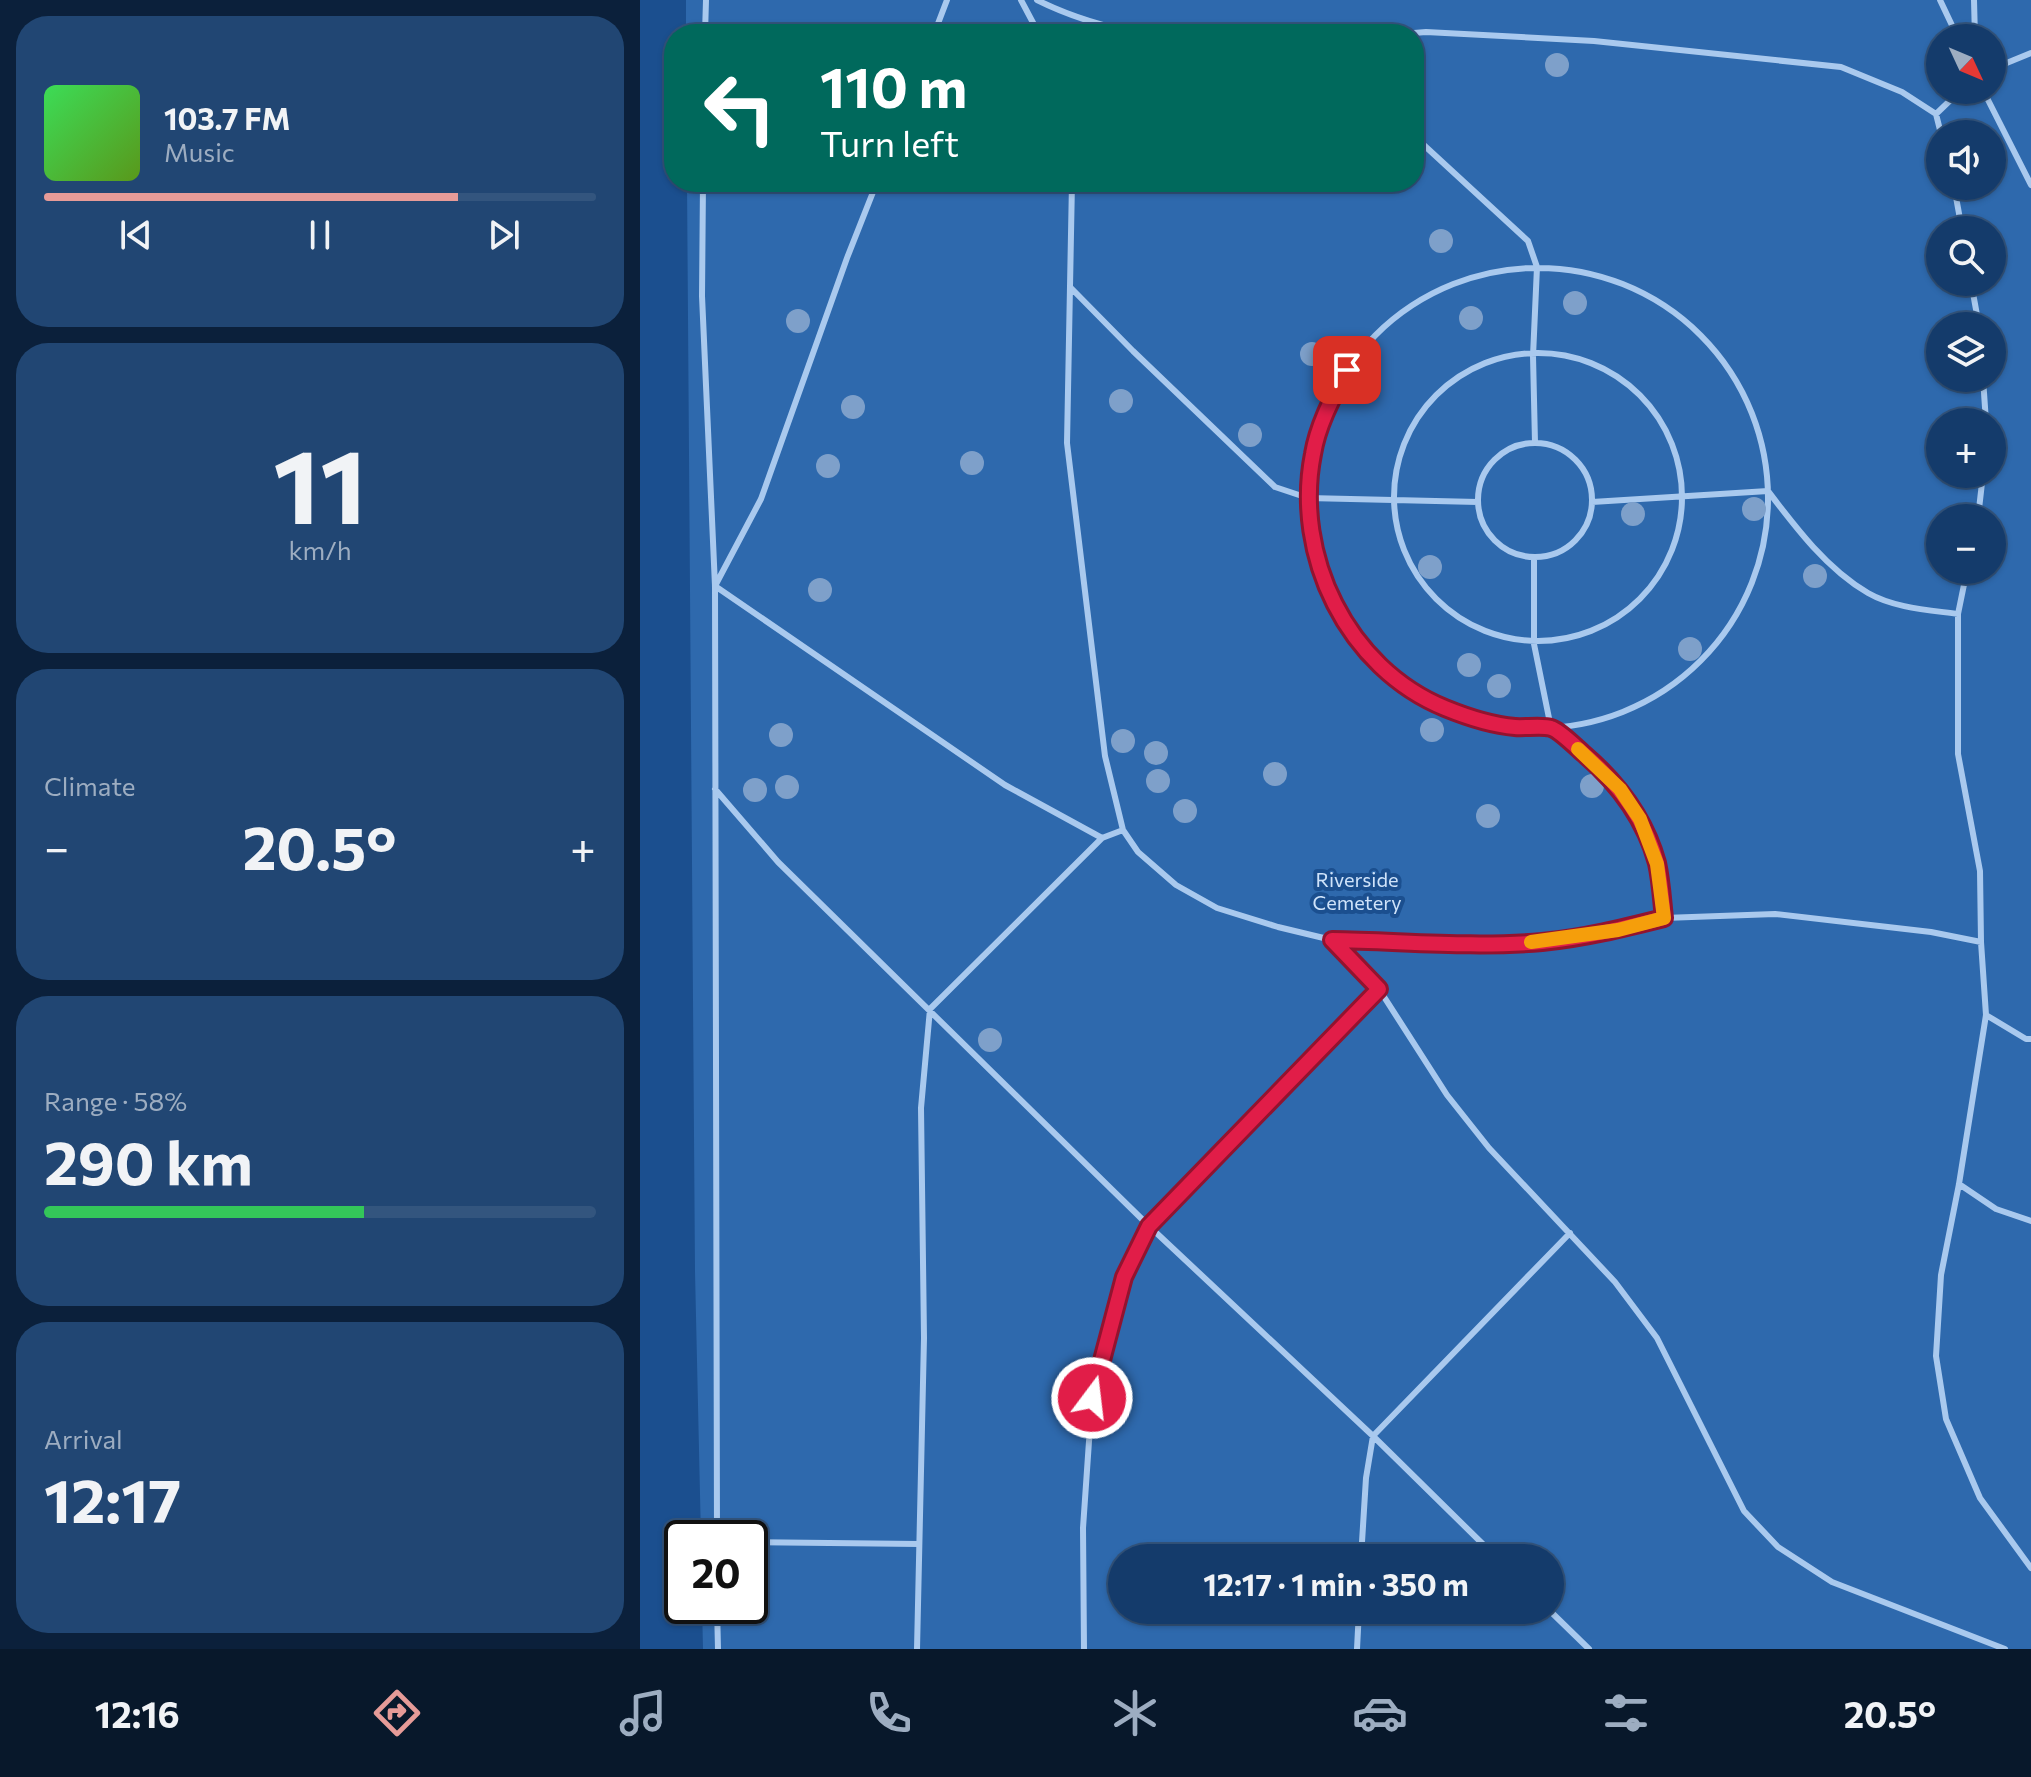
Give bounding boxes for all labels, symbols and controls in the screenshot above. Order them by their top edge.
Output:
north arrow [1926,24,2006,104]
map controls [1926,24,2006,584]
text: 110 m [820,51,967,120]
icon: left [688,56,792,160]
text: 103.7 FM [164,99,290,136]
text: Turn left [820,120,959,164]
button: sound [1926,120,2006,200]
text: Music [164,136,235,167]
icon: previous [114,213,158,257]
icon: pause [298,213,342,257]
icon: next [482,213,526,257]
button: search [1926,216,2006,296]
button: layers [1926,312,2006,392]
pin [1313,336,1381,404]
icon: arrive [1325,348,1369,392]
button: + [1926,408,2006,488]
text: 11 [273,418,367,545]
button: − [1926,504,2006,584]
text: km/h [288,534,352,565]
text: Climate [44,770,136,801]
text: 20.5° [243,809,397,882]
text: − [44,819,69,873]
text: + [570,819,596,873]
park label: Riverside Cemetery [1312,867,1402,914]
text: Range · 58% [44,1085,187,1116]
text: 290 km [44,1124,253,1197]
position arrow [1050,1356,1134,1440]
text: Arrival [44,1423,123,1454]
text: 12:17 [44,1462,181,1535]
speed limit sign: 20 [664,1520,768,1624]
text: 12:17 · 1 min · 350 m [1203,1565,1469,1602]
icon: directions [369,1685,425,1741]
icon: music [615,1685,671,1741]
icon: phone [861,1685,917,1741]
icon: climate [1107,1685,1163,1741]
icon: car [1352,1685,1408,1741]
icon: filters [1598,1685,1654,1741]
text: 12:16 [95,1691,180,1735]
text: 20.5° [1844,1691,1936,1735]

